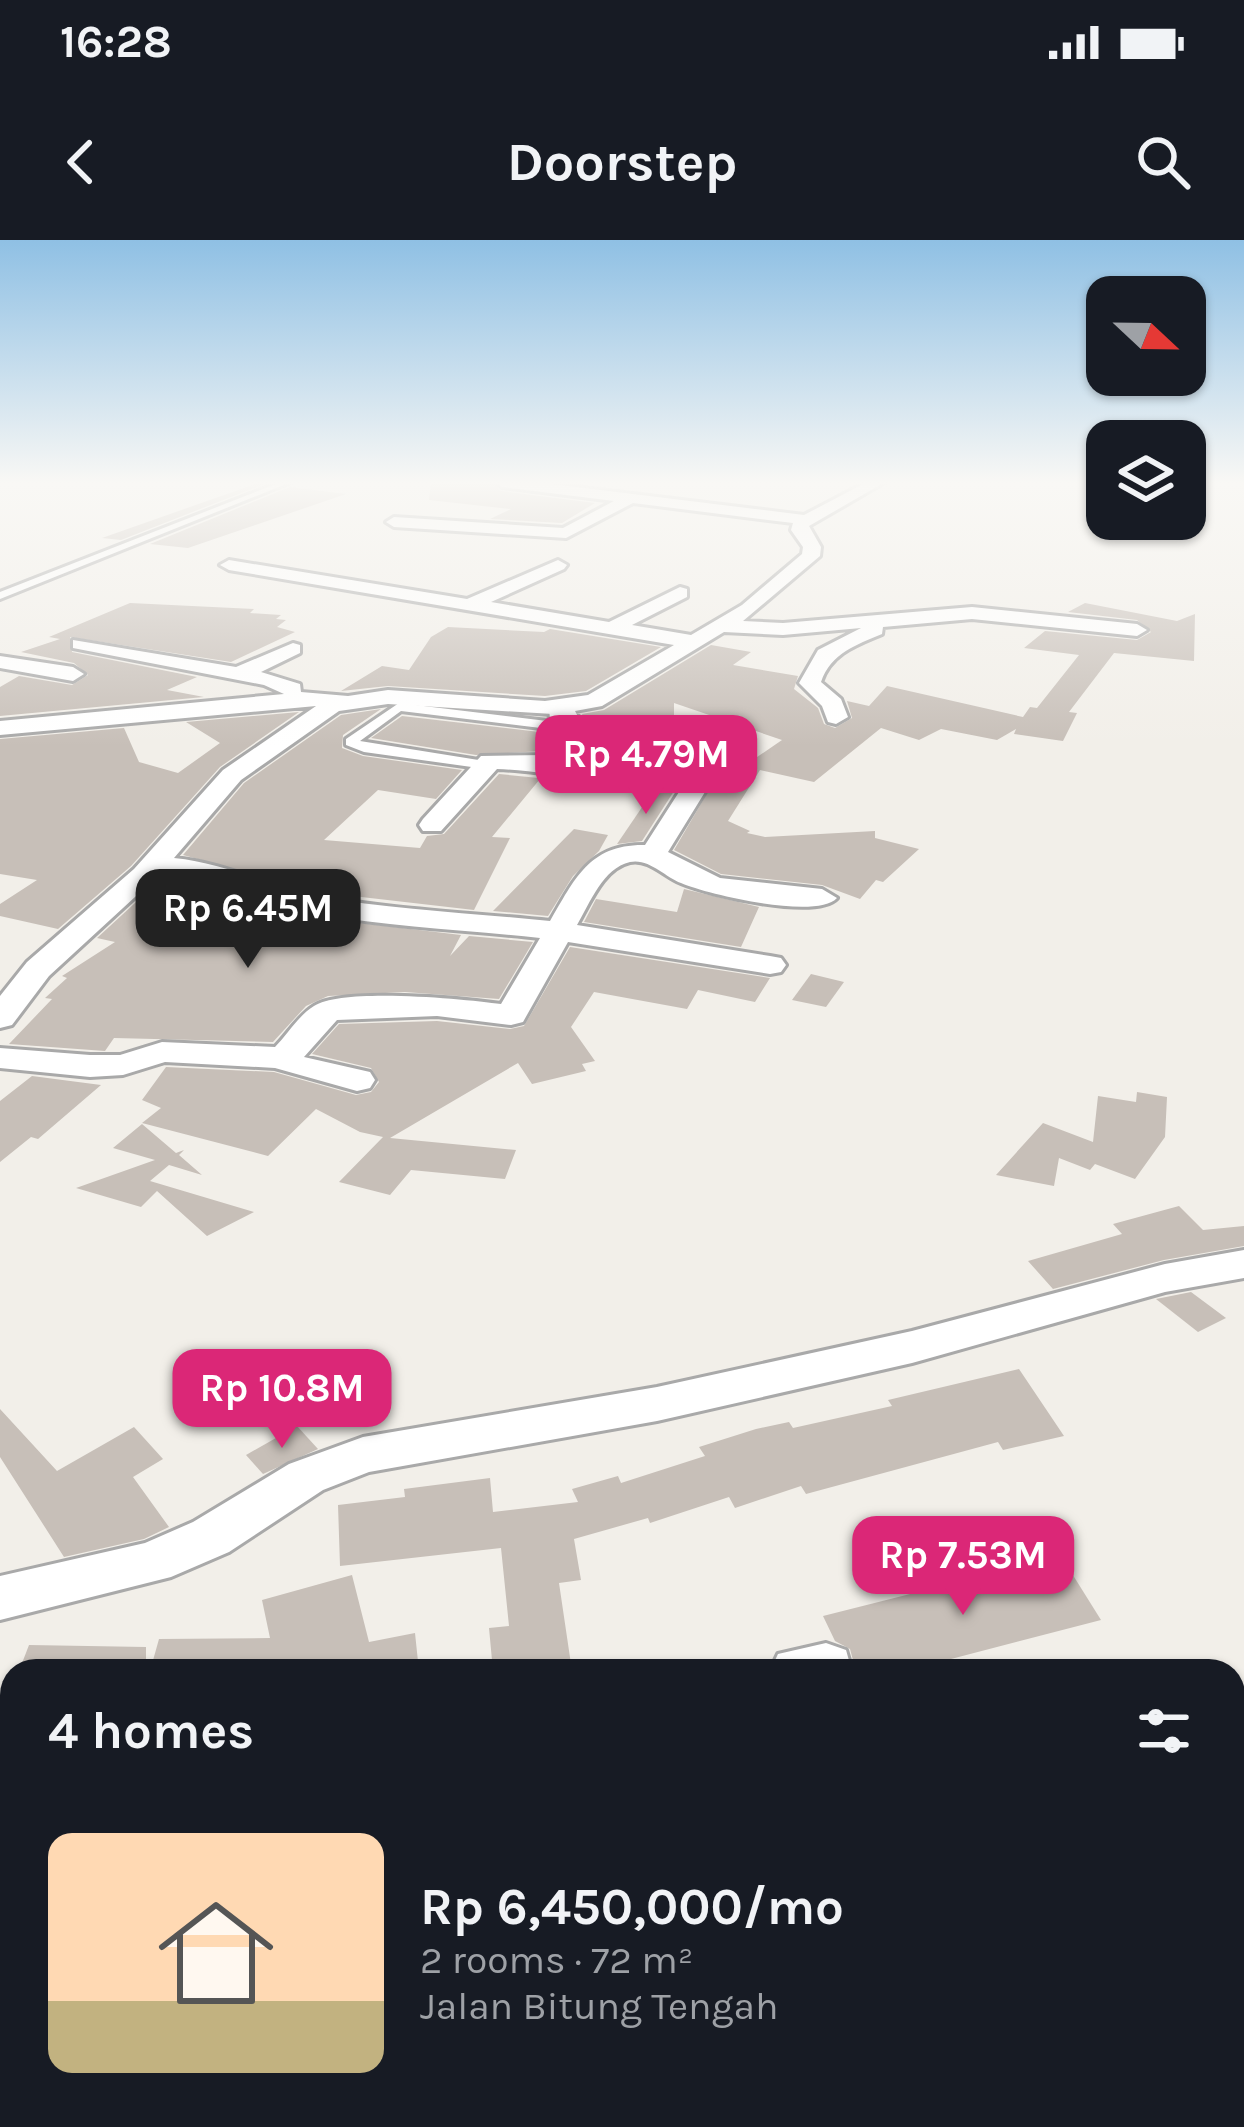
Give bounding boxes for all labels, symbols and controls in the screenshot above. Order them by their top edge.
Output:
text: 16:28 [60,16,172,68]
icon: back [48,129,114,195]
icon: search [1130,129,1196,195]
text: Doorstep [507,130,737,194]
north arrow [1086,276,1206,396]
map controls [1086,276,1206,540]
button: layers [1086,420,1206,540]
pin: Rp 4.79M [522,715,770,817]
text: Rp 4.79M [562,731,730,777]
pin: Rp 6.45M [124,869,372,971]
text: Rp 6.45M [163,885,333,931]
pin: Rp 10.8M [158,1349,406,1451]
text: Rp 10.8M [199,1365,365,1411]
pin: Rp 7.53M [839,1516,1087,1618]
text: Rp 7.53M [879,1532,1047,1578]
icon: filters [1131,1698,1197,1764]
text: 4 homes [48,1701,254,1761]
text: Rp 6,450,000/mo [420,1877,844,1937]
icon: home [144,1881,288,2025]
text: 2 rooms · 72 m² [420,1937,693,1983]
text: Jalan Bitung Tengah [420,1983,779,2029]

